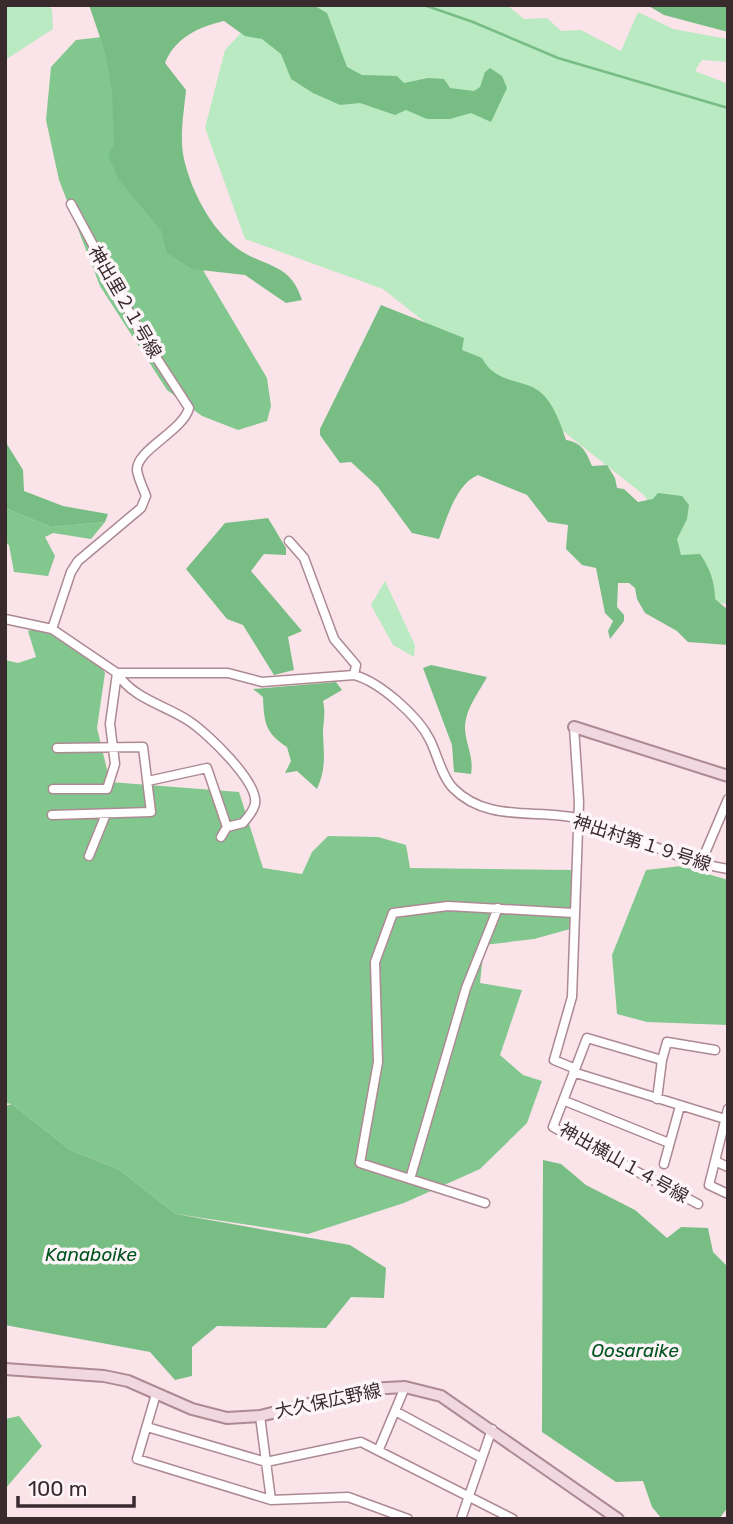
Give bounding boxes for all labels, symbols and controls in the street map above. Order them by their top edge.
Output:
street label: 神出里２１号線 [84,242,166,362]
street label: 神出村第１９号線 [570,810,714,876]
street label: 神出横山１４号線 [556,1118,692,1208]
water label: Kanaboike [45,1243,137,1266]
water label: Oosaraike [591,1339,679,1362]
street label: 大久保広野線 [273,1379,383,1423]
scale bar [18,1464,133,1508]
text: 100 m [28,1476,87,1501]

